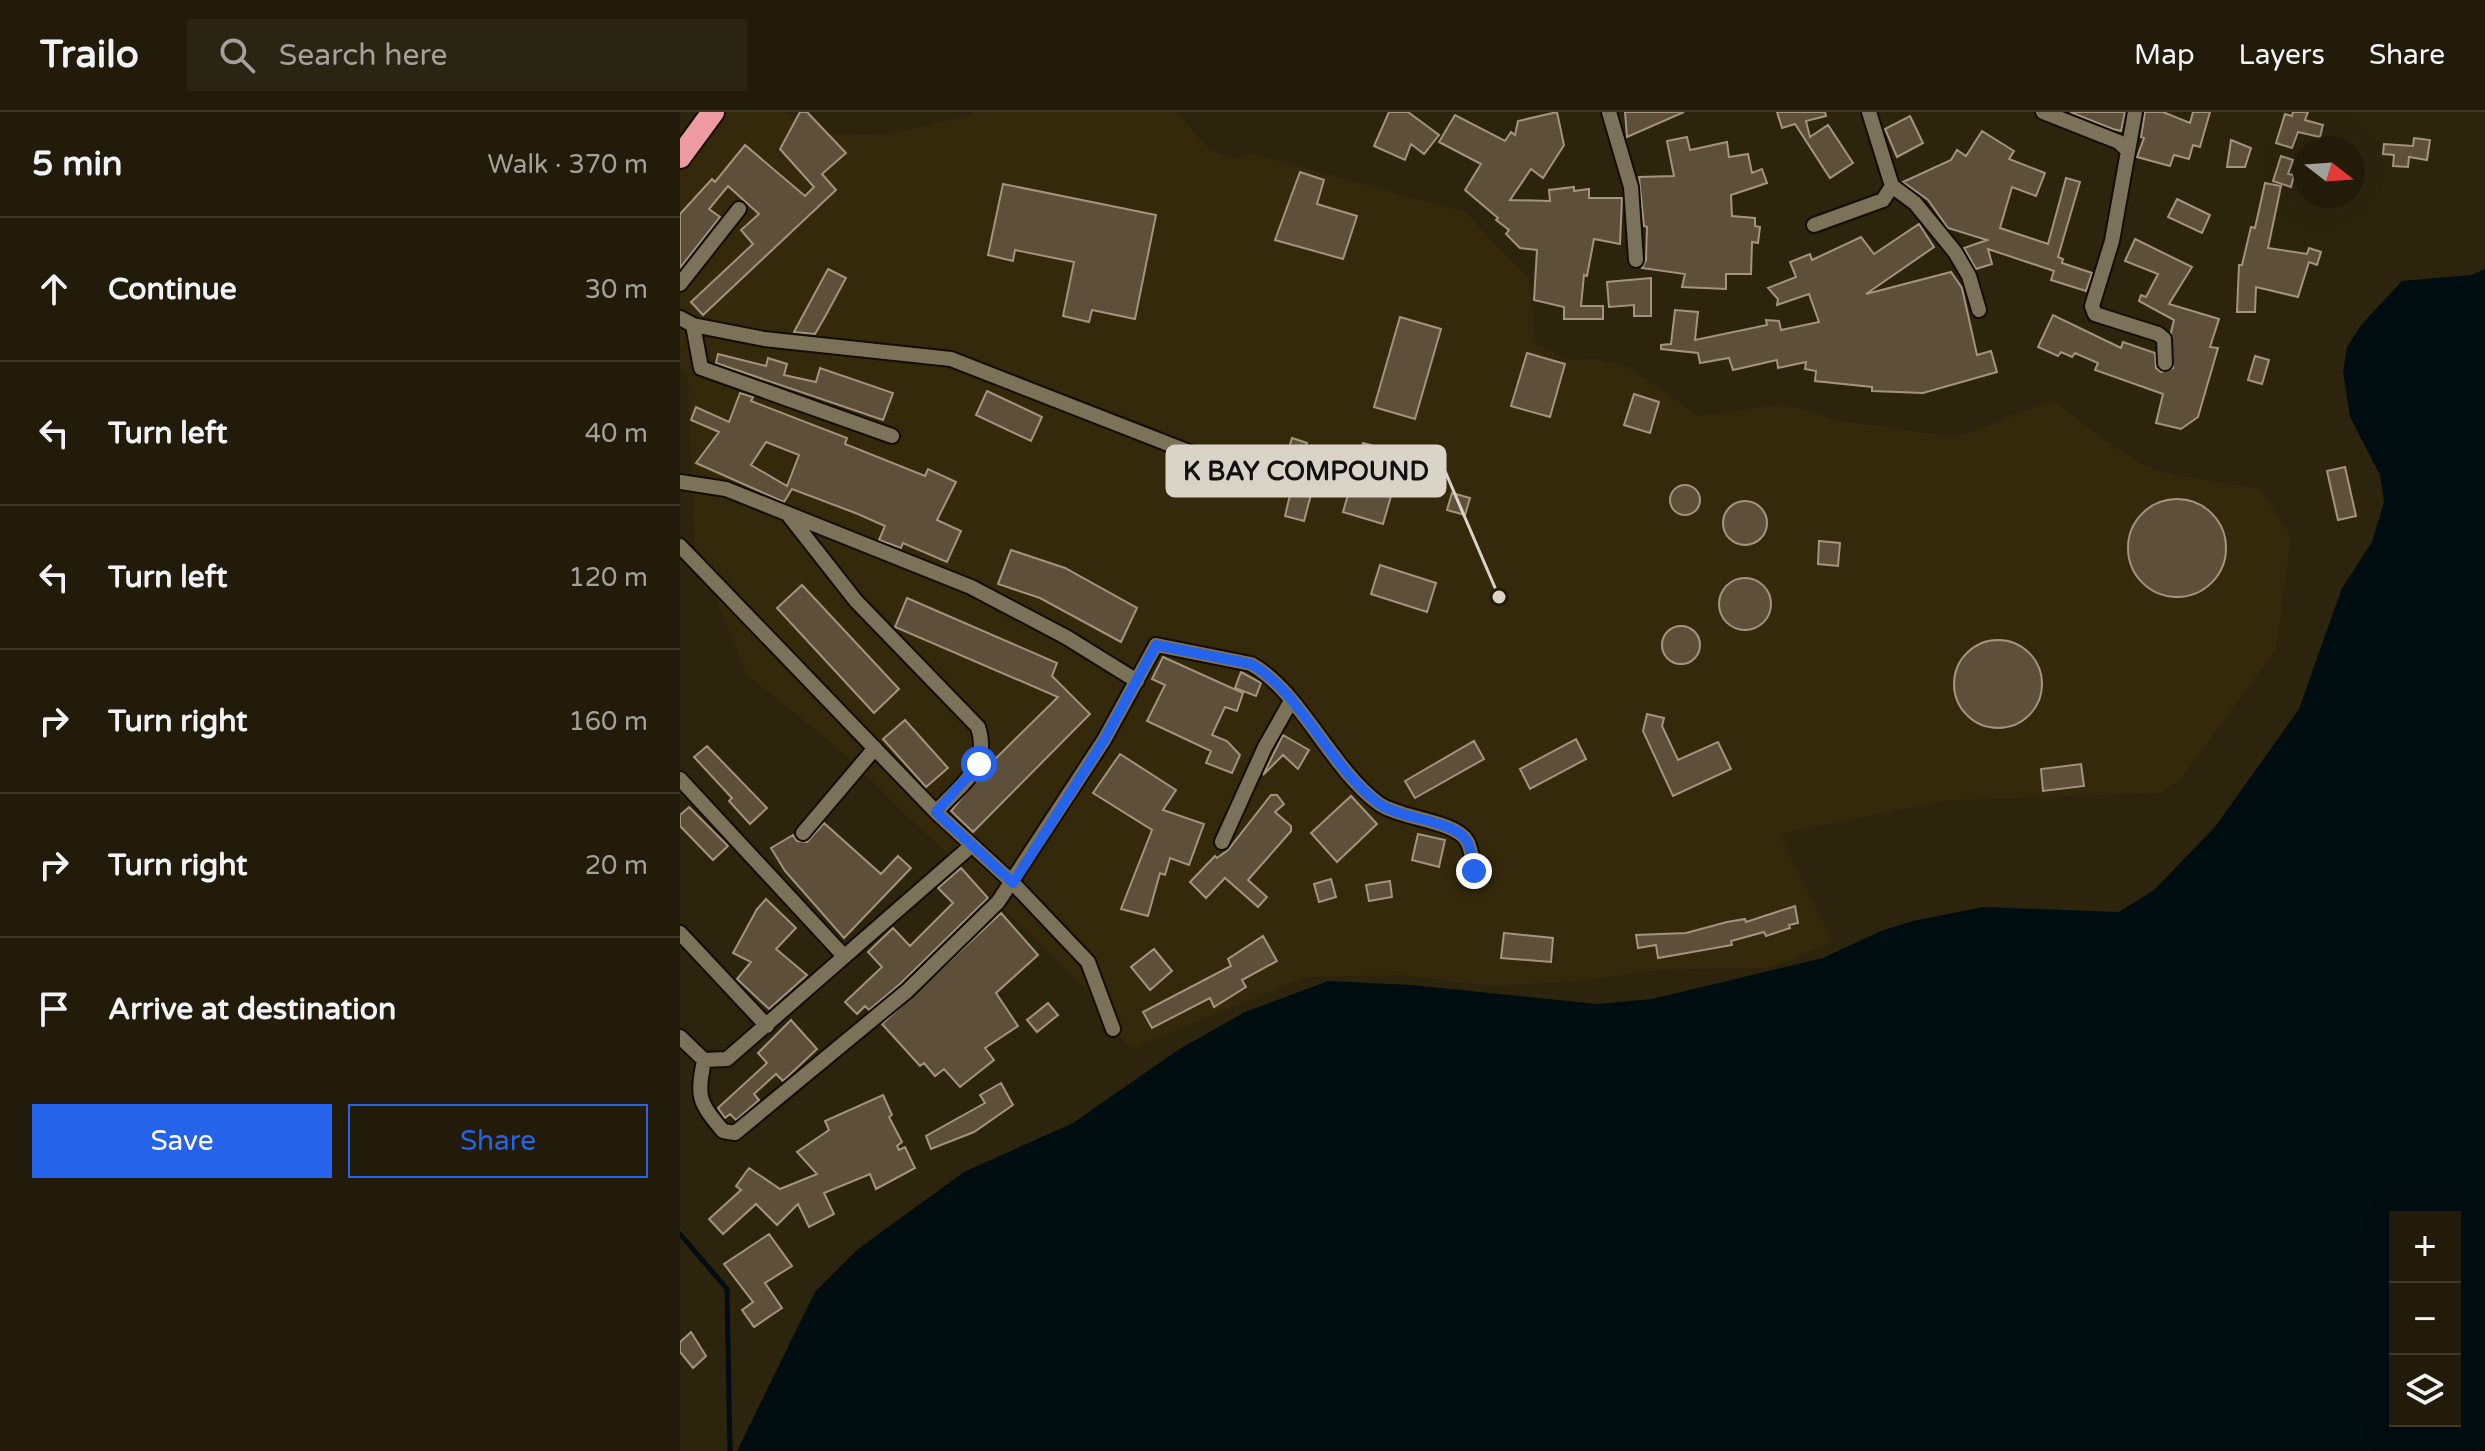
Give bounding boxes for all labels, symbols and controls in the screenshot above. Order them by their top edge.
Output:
search box [187,19,747,91]
text: Trailo [40,32,139,78]
icon: search [215,33,259,77]
text: Search here [279,37,448,74]
text: Map [2134,38,2195,72]
text: Layers [2239,38,2325,72]
text: Share [2369,38,2445,72]
north arrow [2293,136,2365,208]
text: 5 min [32,144,123,185]
text: Walk · 370 m [488,149,648,180]
icon: ahead [32,267,76,311]
text: Continue [108,271,237,308]
text: 30 m [585,274,648,305]
icon: left [32,411,76,455]
text: Turn left [108,415,227,452]
text: 40 m [585,418,648,449]
callout: K BAY COMPOUND [1167,446,1445,496]
text: K BAY COMPOUND [1183,456,1429,487]
icon: left [32,555,76,599]
text: Turn left [108,559,227,596]
text: 120 m [568,562,648,593]
icon: right [32,699,76,743]
text: Turn right [108,703,248,740]
text: 160 m [568,706,648,737]
route start [961,746,997,782]
icon: right [32,843,76,887]
text: Turn right [108,847,248,884]
text: 20 m [585,850,648,881]
route end [1456,853,1492,889]
icon: arrive [32,987,76,1031]
text: Arrive at destination [108,991,396,1028]
button: Save [32,1104,332,1178]
button: Share [348,1104,648,1178]
map controls [2389,1211,2461,1427]
button: + [2389,1211,2461,1283]
button: − [2389,1283,2461,1355]
button: layers [2389,1355,2461,1427]

